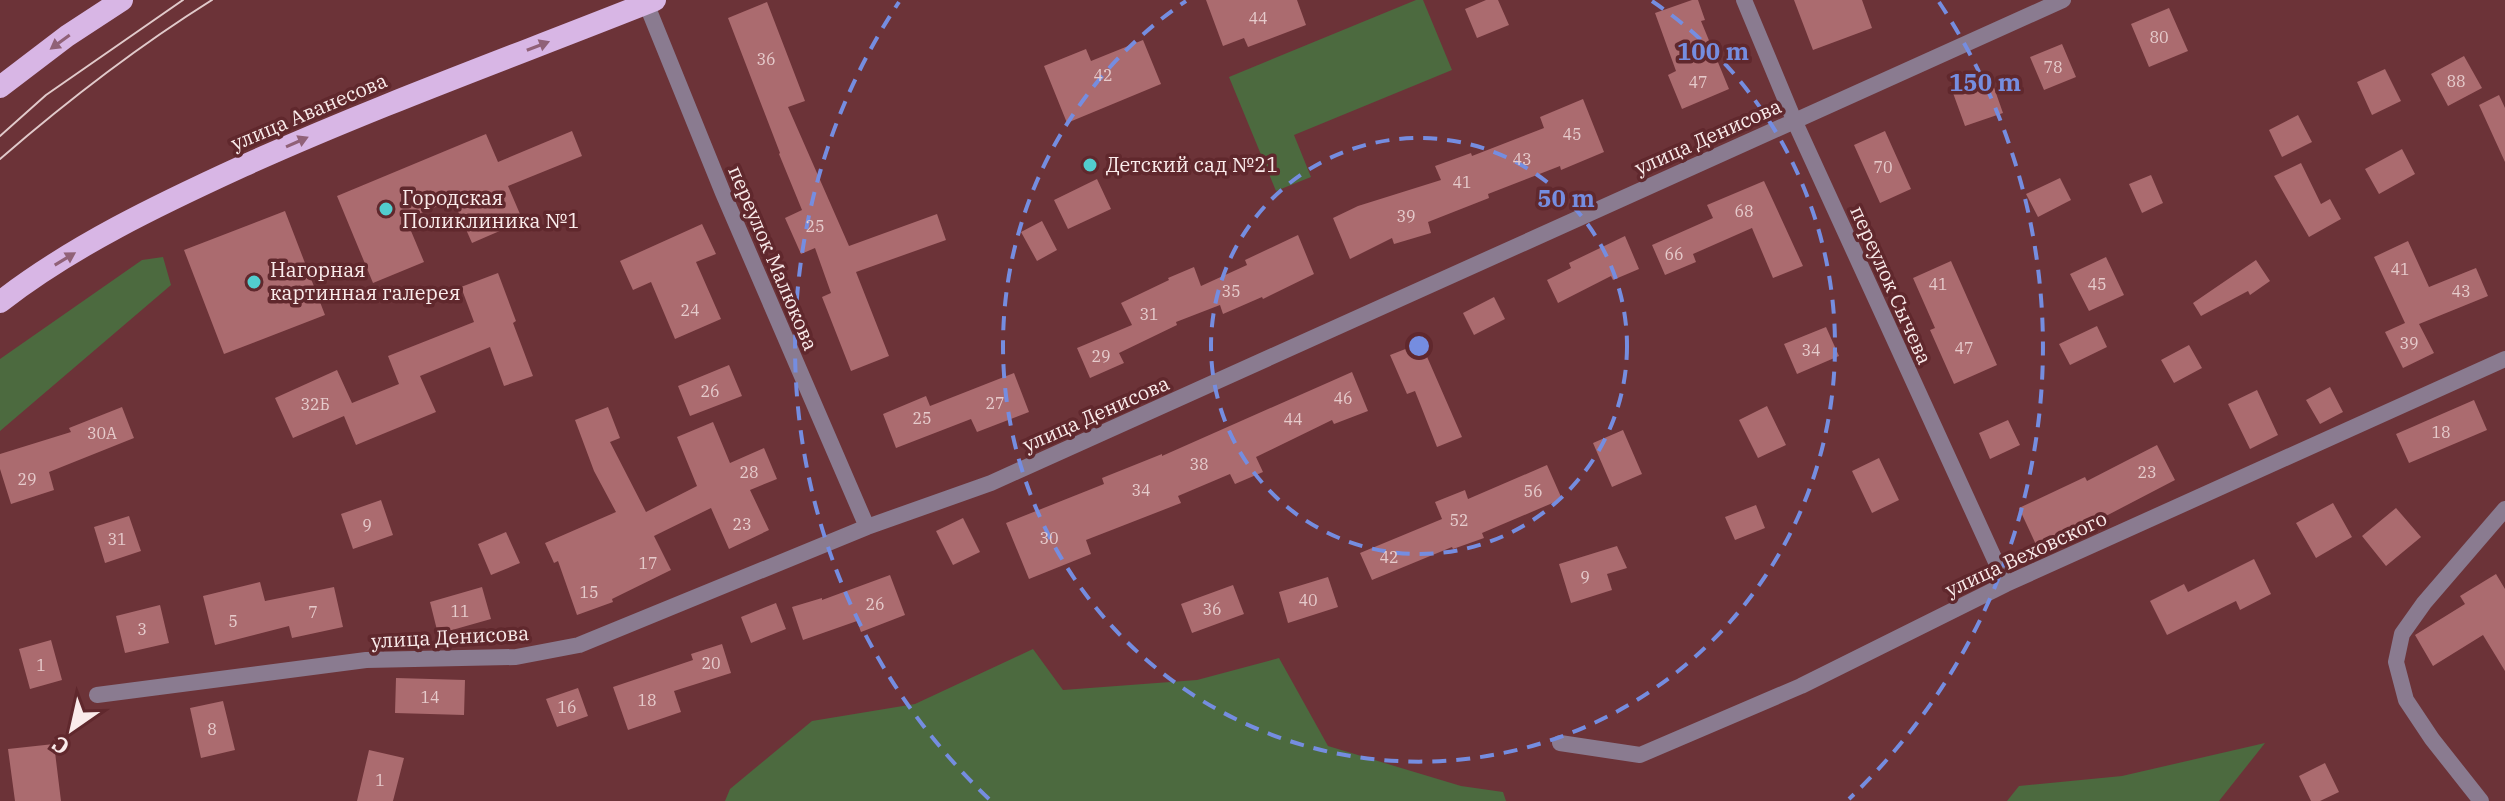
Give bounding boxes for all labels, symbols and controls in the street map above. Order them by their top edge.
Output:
house number: 44 [1248,8,1268,28]
house number: 80 [2149,27,2169,47]
one-way arrow [50,33,70,49]
text: 100 m [1677,35,1749,67]
one-way arrow [526,39,550,52]
house number: 36 [756,49,776,69]
house number: 78 [2043,57,2063,77]
house number: 42 [1093,65,1113,85]
street label: улица Аванесова [227,66,391,157]
text: 150 m [1949,66,2021,98]
house number: 88 [2446,71,2466,91]
house number: 47 [1688,72,1708,92]
street label: улица Денисова [1630,92,1786,181]
house number: 45 [1562,124,1582,144]
one-way arrow [285,135,308,149]
house number: 43 [1512,149,1532,169]
place label: Детский сад №21 [1106,151,1278,178]
marker: Детский сад №21 [1081,156,1099,174]
house number: 70 [1873,157,1893,177]
street label: переулок Малюкова [722,161,825,354]
house number: 41 [1452,172,1472,192]
text: 50 m [1537,182,1595,214]
place label: Городская Поликлиника №1 [402,184,579,234]
marker: Городская Поликлиника №1 [377,200,395,218]
house number: 68 [1734,201,1754,221]
street label: переулок Сычева [1844,201,1939,368]
house number: 39 [1396,206,1416,226]
house number: 25 [805,216,825,236]
house number: 66 [1664,244,1684,264]
one-way arrow [54,253,76,267]
place label: Нагорная картинная галерея [270,256,460,306]
house number: 41 [2390,259,2410,279]
marker: Нагорная картинная галерея [245,273,263,291]
house number: 41 [1928,274,1948,294]
house number: 45 [2087,274,2107,294]
house number: 35 [1221,281,1241,301]
house number: 43 [2451,281,2471,301]
house number: 24 [680,300,700,320]
house number: 31 [1139,304,1159,324]
centre of rings [1405,332,1433,360]
house number: 39 [2399,333,2419,353]
house number: 47 [1954,338,1974,358]
house number: 34 [1801,340,1821,360]
house number: 29 [1091,346,1111,366]
street label: улица Денисова [1018,369,1174,458]
house number: 26 [700,381,720,401]
house number: 46 [1333,388,1353,408]
house number: 27 [985,393,1005,413]
house number: 32Б [300,394,330,414]
house number: 25 [912,408,932,428]
house number: 44 [1283,409,1303,429]
house number: 18 [2431,422,2451,442]
house number: 30А [87,423,117,443]
house number: 38 [1189,454,1209,474]
house number: 28 [739,462,759,482]
house number: 23 [2137,462,2157,482]
house number: 29 [17,469,37,489]
house number: 34 [1131,480,1151,500]
house number: 56 [1523,481,1543,501]
street label: улица Веховского [1941,504,2111,603]
house number: 52 [1449,510,1469,530]
house number: 23 [732,514,752,534]
house number: 9 [362,515,372,535]
house number: 30 [1039,528,1059,548]
house number: 31 [107,529,127,549]
house number: 42 [1379,547,1399,567]
house number: 17 [638,553,658,573]
house number: 9 [1580,567,1590,587]
house number: 15 [579,582,599,602]
house number: 40 [1298,590,1318,610]
house number: 26 [865,594,885,614]
house number: 36 [1202,599,1222,619]
house number: 11 [450,601,470,621]
house number: 7 [308,602,318,622]
house number: 5 [228,611,238,631]
house number: 3 [137,619,147,639]
street label: улица Денисова [370,619,530,654]
house number: 20 [701,653,721,673]
house number: 1 [36,655,46,675]
house number: 14 [420,687,440,707]
north arrow [32,689,112,769]
house number: 18 [637,690,657,710]
house number: 16 [557,697,577,717]
house number: 8 [207,719,217,739]
text: С [46,730,75,762]
house number: 1 [375,770,385,790]

